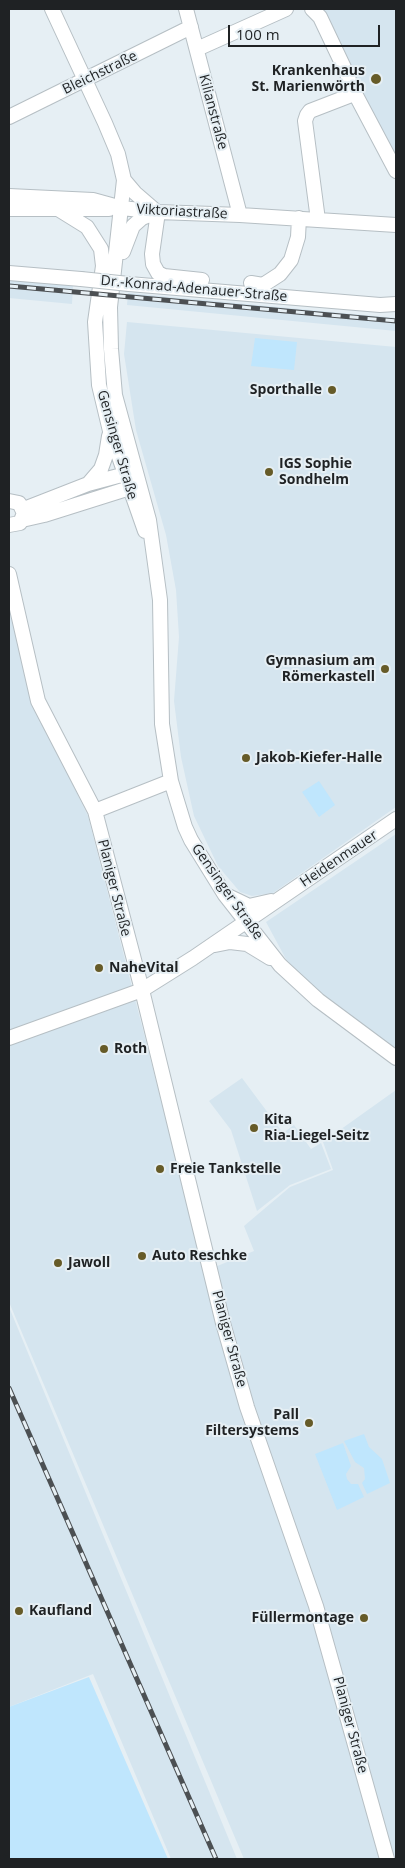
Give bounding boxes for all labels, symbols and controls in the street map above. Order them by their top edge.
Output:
scale bar [230,15,382,47]
text: 100 m [236,24,280,44]
street label: Bleichstraße [60,48,140,98]
place label: Krankenhaus St. Marienwörth [252,63,365,95]
marker: Krankenhaus St. Marienwörth [369,72,383,86]
street label: Kilianstraße [195,73,231,151]
street label: Viktoriastraße [136,201,228,223]
street label: Dr.-Konrad-Adenauer-Straße [100,272,288,306]
place label: Sporthalle [250,382,322,398]
marker: Sporthalle [326,384,338,396]
street label: Gensinger Straße [93,388,141,502]
place label: IGS Sophie Sondhelm [279,456,352,488]
marker: IGS Sophie Sondhelm [263,466,275,478]
place label: Gymnasium am Römerkastell [265,653,375,686]
marker: Gymnasium am Römerkastell [379,663,391,675]
place label: Jakob-Kiefer-Halle [256,750,382,766]
marker: Jakob-Kiefer-Halle [240,752,252,764]
street label: Heidenmauer [297,827,381,891]
street label: Planiger Straße [94,838,134,938]
street label: Gensinger Straße [188,841,266,943]
place label: NaheVital [109,960,178,976]
marker: NaheVital [93,962,105,974]
place label: Roth [114,1041,147,1057]
marker: Roth [98,1043,110,1055]
place label: Kita Ria-Liegel-Seitz [264,1112,369,1144]
marker: Kita Ria-Liegel-Seitz [248,1122,260,1134]
place label: Freie Tankstelle [170,1161,281,1177]
marker: Freie Tankstelle [154,1163,166,1175]
place label: Auto Reschke [152,1248,247,1264]
marker: Auto Reschke [136,1250,148,1262]
place label: Jawoll [68,1255,110,1271]
marker: Jawoll [52,1257,64,1269]
street label: Planiger Straße [208,1289,250,1389]
place label: Pall Filtersystems [205,1407,299,1440]
marker: Pall Filtersystems [303,1417,315,1429]
place label: Kaufland [29,1603,92,1619]
marker: Kaufland [13,1605,25,1617]
place label: Füllermontage [252,1610,354,1626]
marker: Füllermontage [358,1612,370,1624]
street label: Planiger Straße [329,1675,371,1775]

